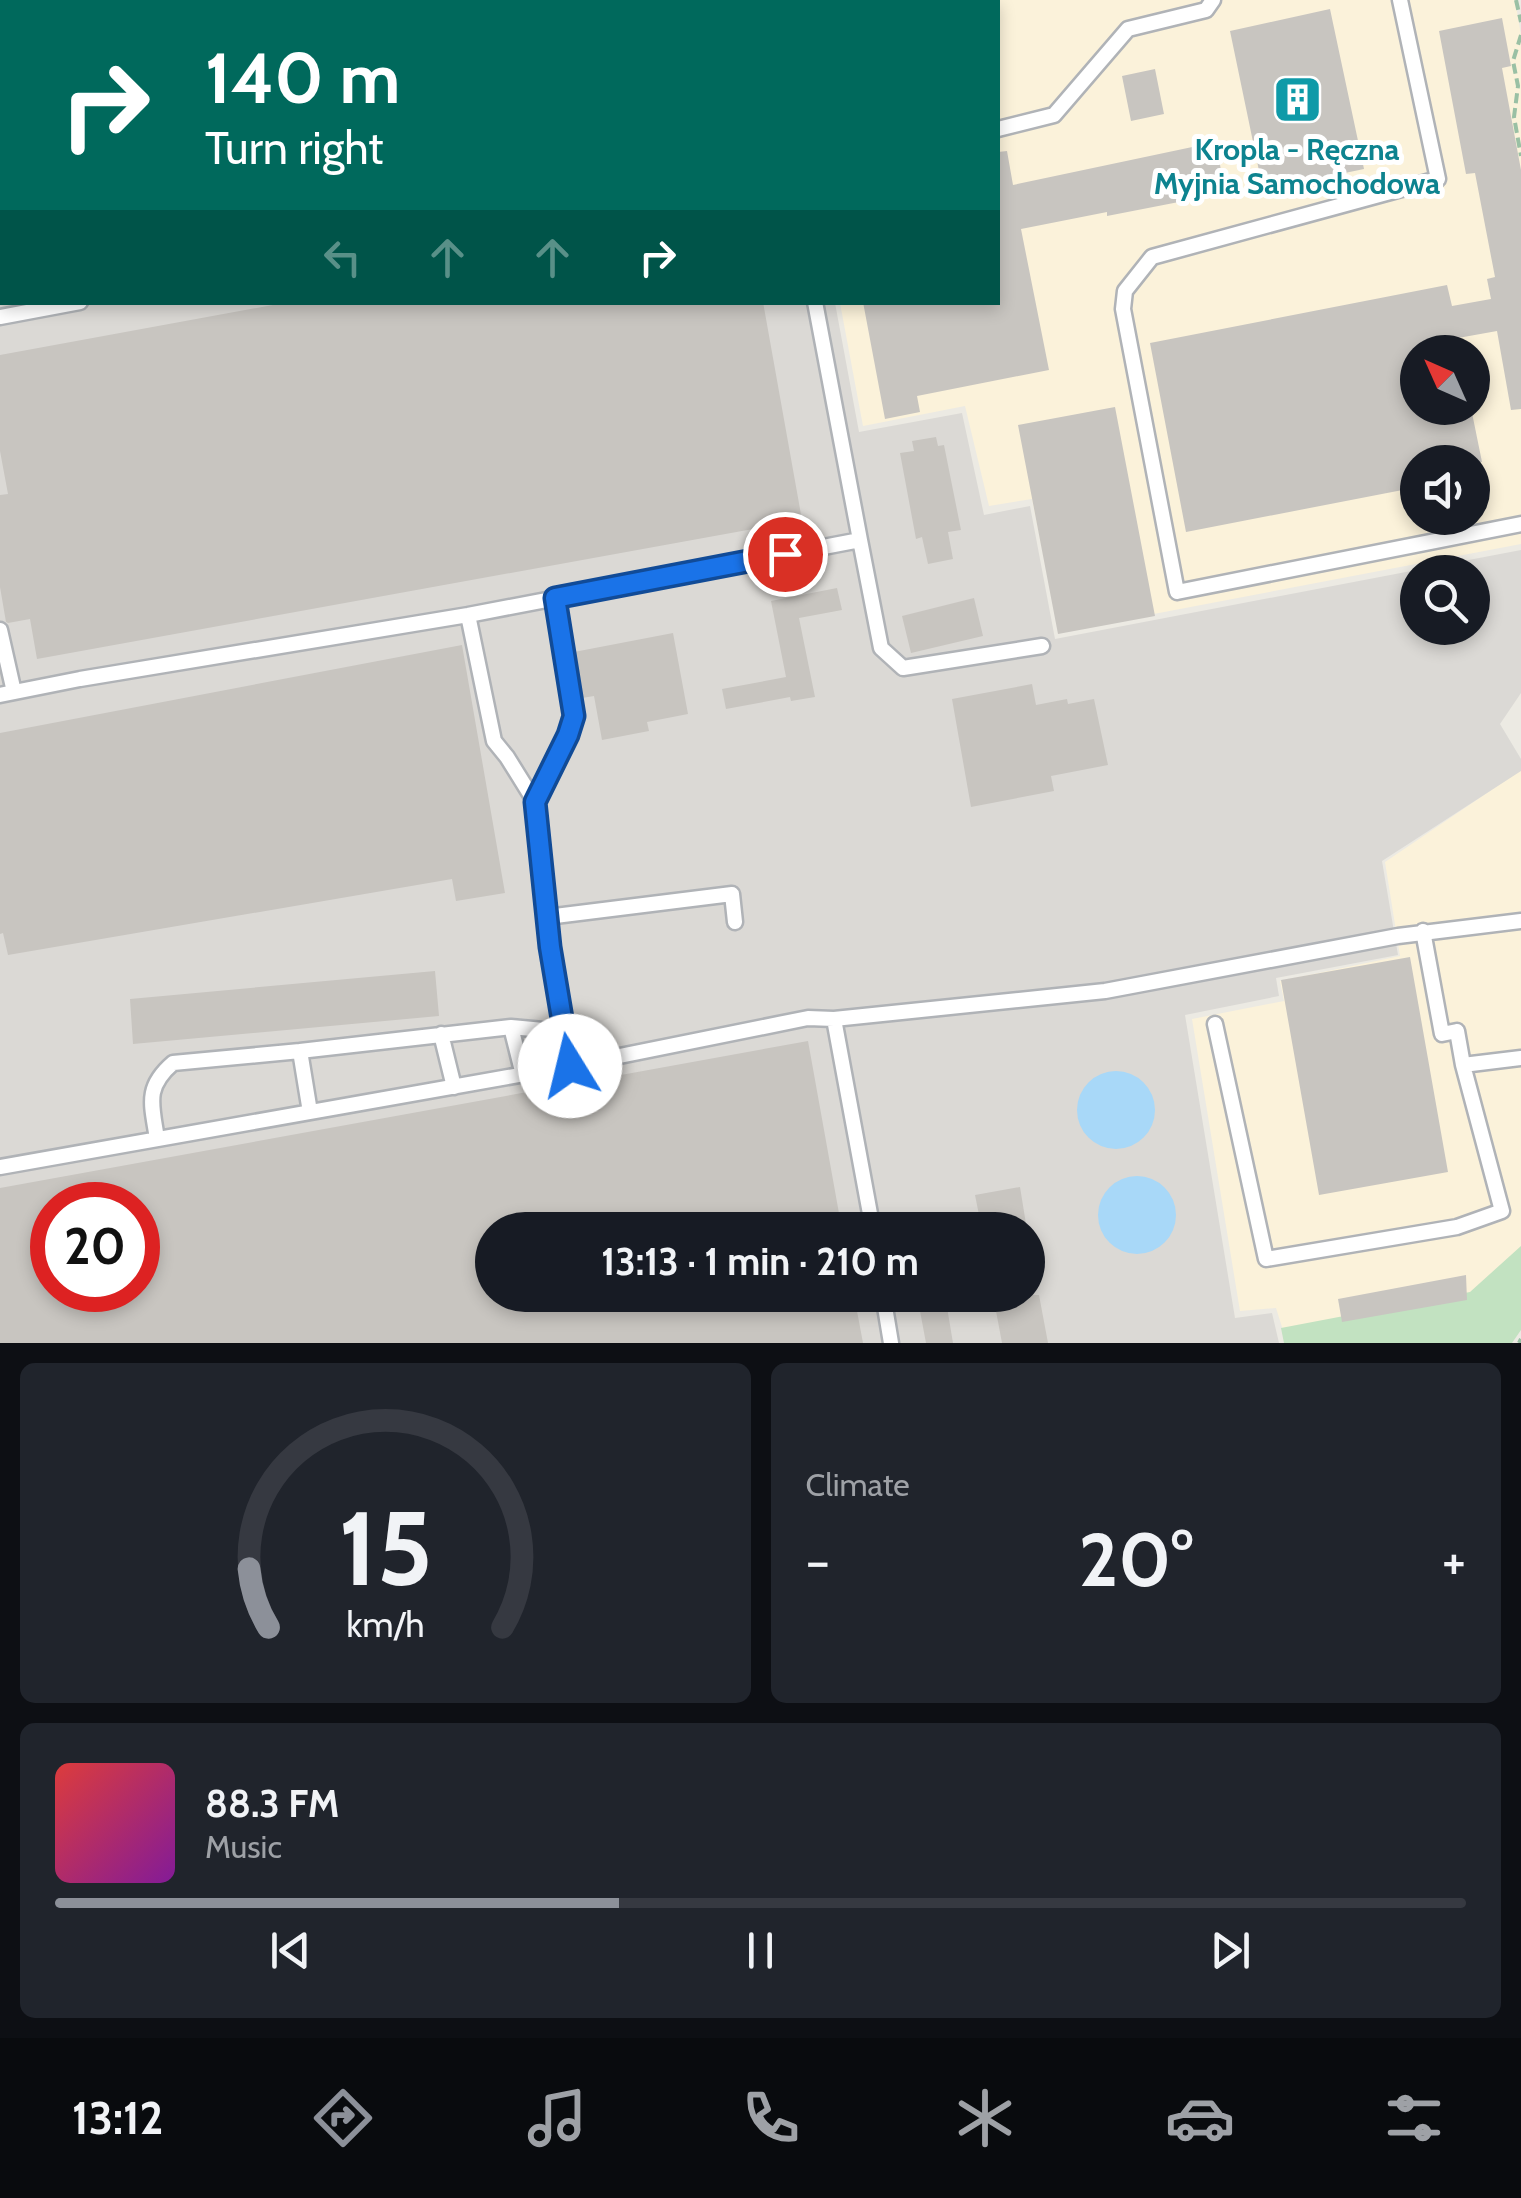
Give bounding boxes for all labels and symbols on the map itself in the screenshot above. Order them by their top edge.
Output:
building icon: Kropla - Ręczna Myjnia Samochodowa [1271,74,1323,126]
place label: Kropla - Ręczna Myjnia Samochodowa [1154,131,1440,202]
north arrow [1400,335,1490,425]
pin [743,512,828,597]
position arrow [518,1014,622,1118]
speed limit sign: 20 [30,1182,160,1312]

